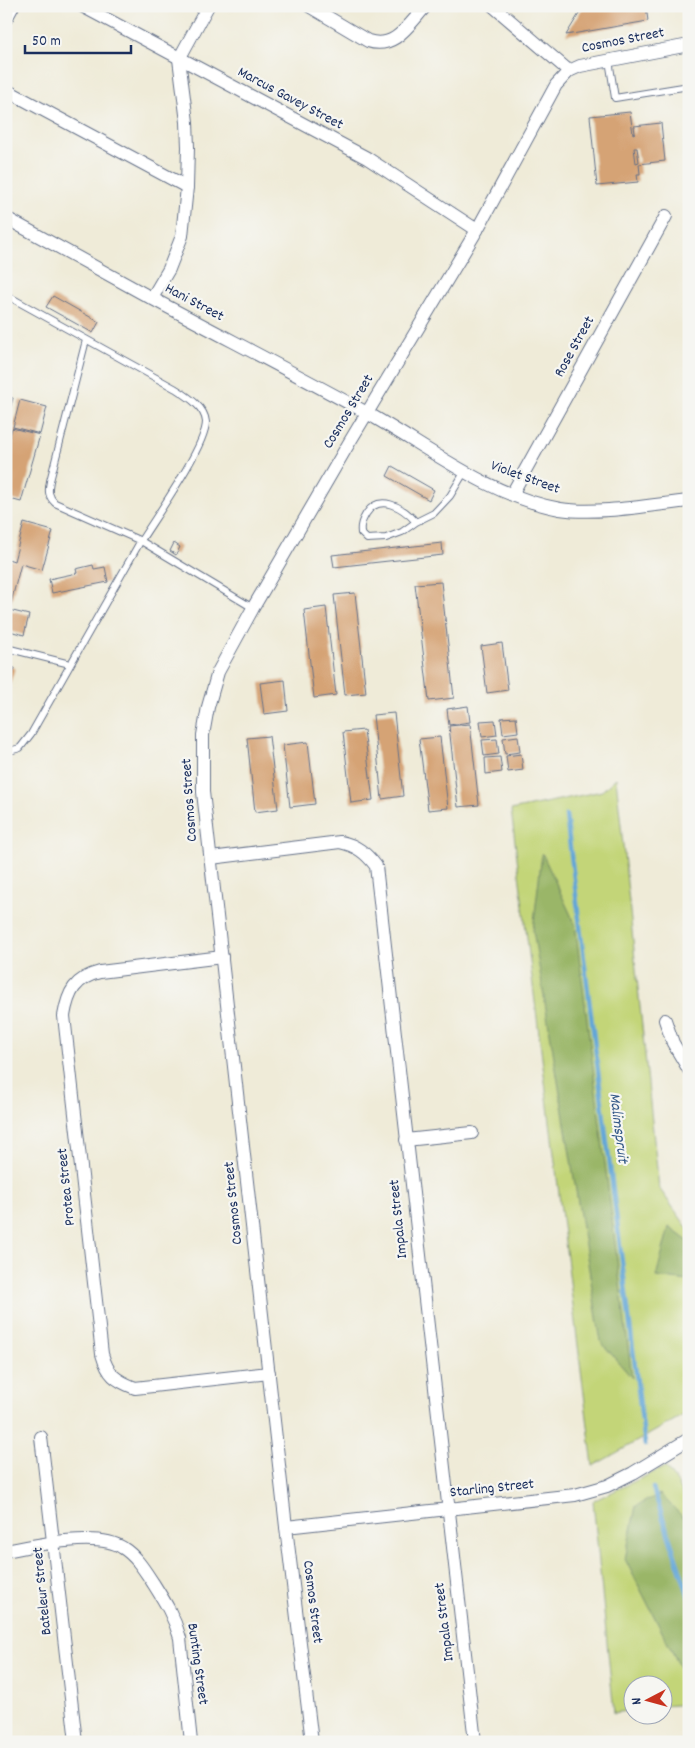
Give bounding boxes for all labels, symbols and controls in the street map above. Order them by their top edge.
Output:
scale bar [25,22,131,54]
street label: Cosmos Street [580,22,667,60]
text: 50 m [32,31,61,53]
street label: Marcus Gavey Street [233,62,347,136]
street label: Hani Street [160,278,228,328]
street label: Rose Street [549,312,601,382]
street label: Cosmos Street [318,370,380,453]
street label: Violet Street [487,455,563,501]
street label: Cosmos Street [176,757,204,842]
water label: Malimspruit [602,1092,634,1166]
street label: Protea Street [52,1147,82,1227]
street label: Cosmos Street [219,1160,249,1246]
street label: Impala Street [384,1178,414,1260]
street label: Starling Street [449,1474,536,1504]
street label: Bateleur Street [27,1545,59,1636]
street label: Cosmos Street [296,1559,328,1645]
street label: Impala Street [429,1581,461,1663]
street label: Bunting Street [180,1622,214,1707]
north arrow [622,1676,672,1726]
text: N [627,1697,647,1706]

